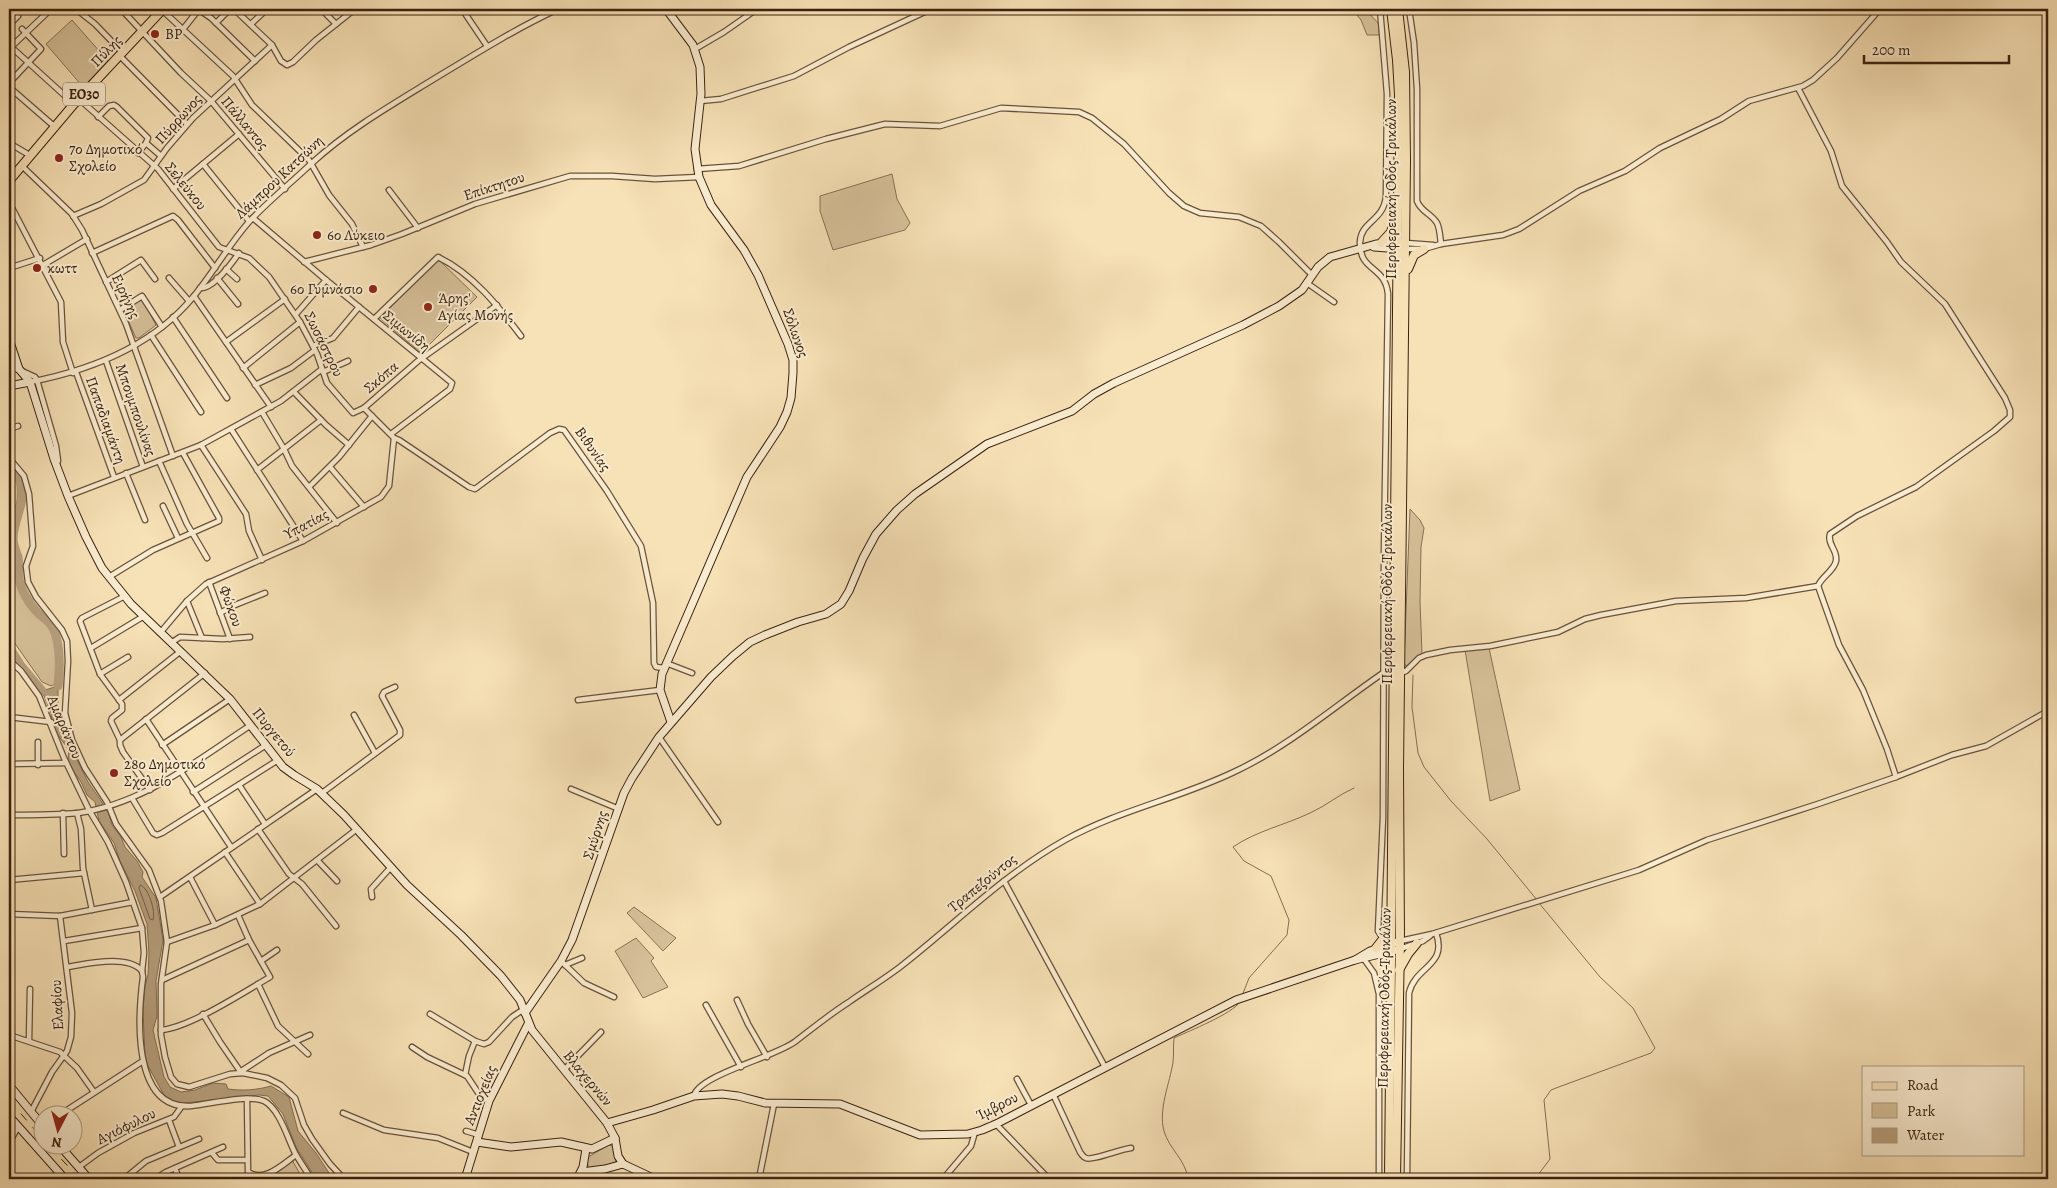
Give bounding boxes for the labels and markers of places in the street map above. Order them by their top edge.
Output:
place label: BP [165,24,182,44]
marker: BP [149,28,161,40]
place label: 7ο Δημοτικό Σχολείο [69,139,142,176]
marker: 7ο Δημοτικό Σχολείο [53,152,65,164]
place label: 6ο Λύκειο [327,225,385,245]
marker: 6ο Λύκειο [311,229,323,241]
place label: κωττ [47,258,78,278]
marker: κωττ [31,262,43,274]
place label: 6ο Γυμνάσιο [290,279,363,299]
marker: 6ο Γυμνάσιο [367,283,379,295]
place label: Άρης' Αγίας Μονής [437,288,513,325]
marker: Άρης' Αγίας Μονής [422,301,434,313]
place label: 28ο Δημοτικό Σχολείο [124,754,205,791]
marker: 28ο Δημοτικό Σχολείο [108,767,120,779]

